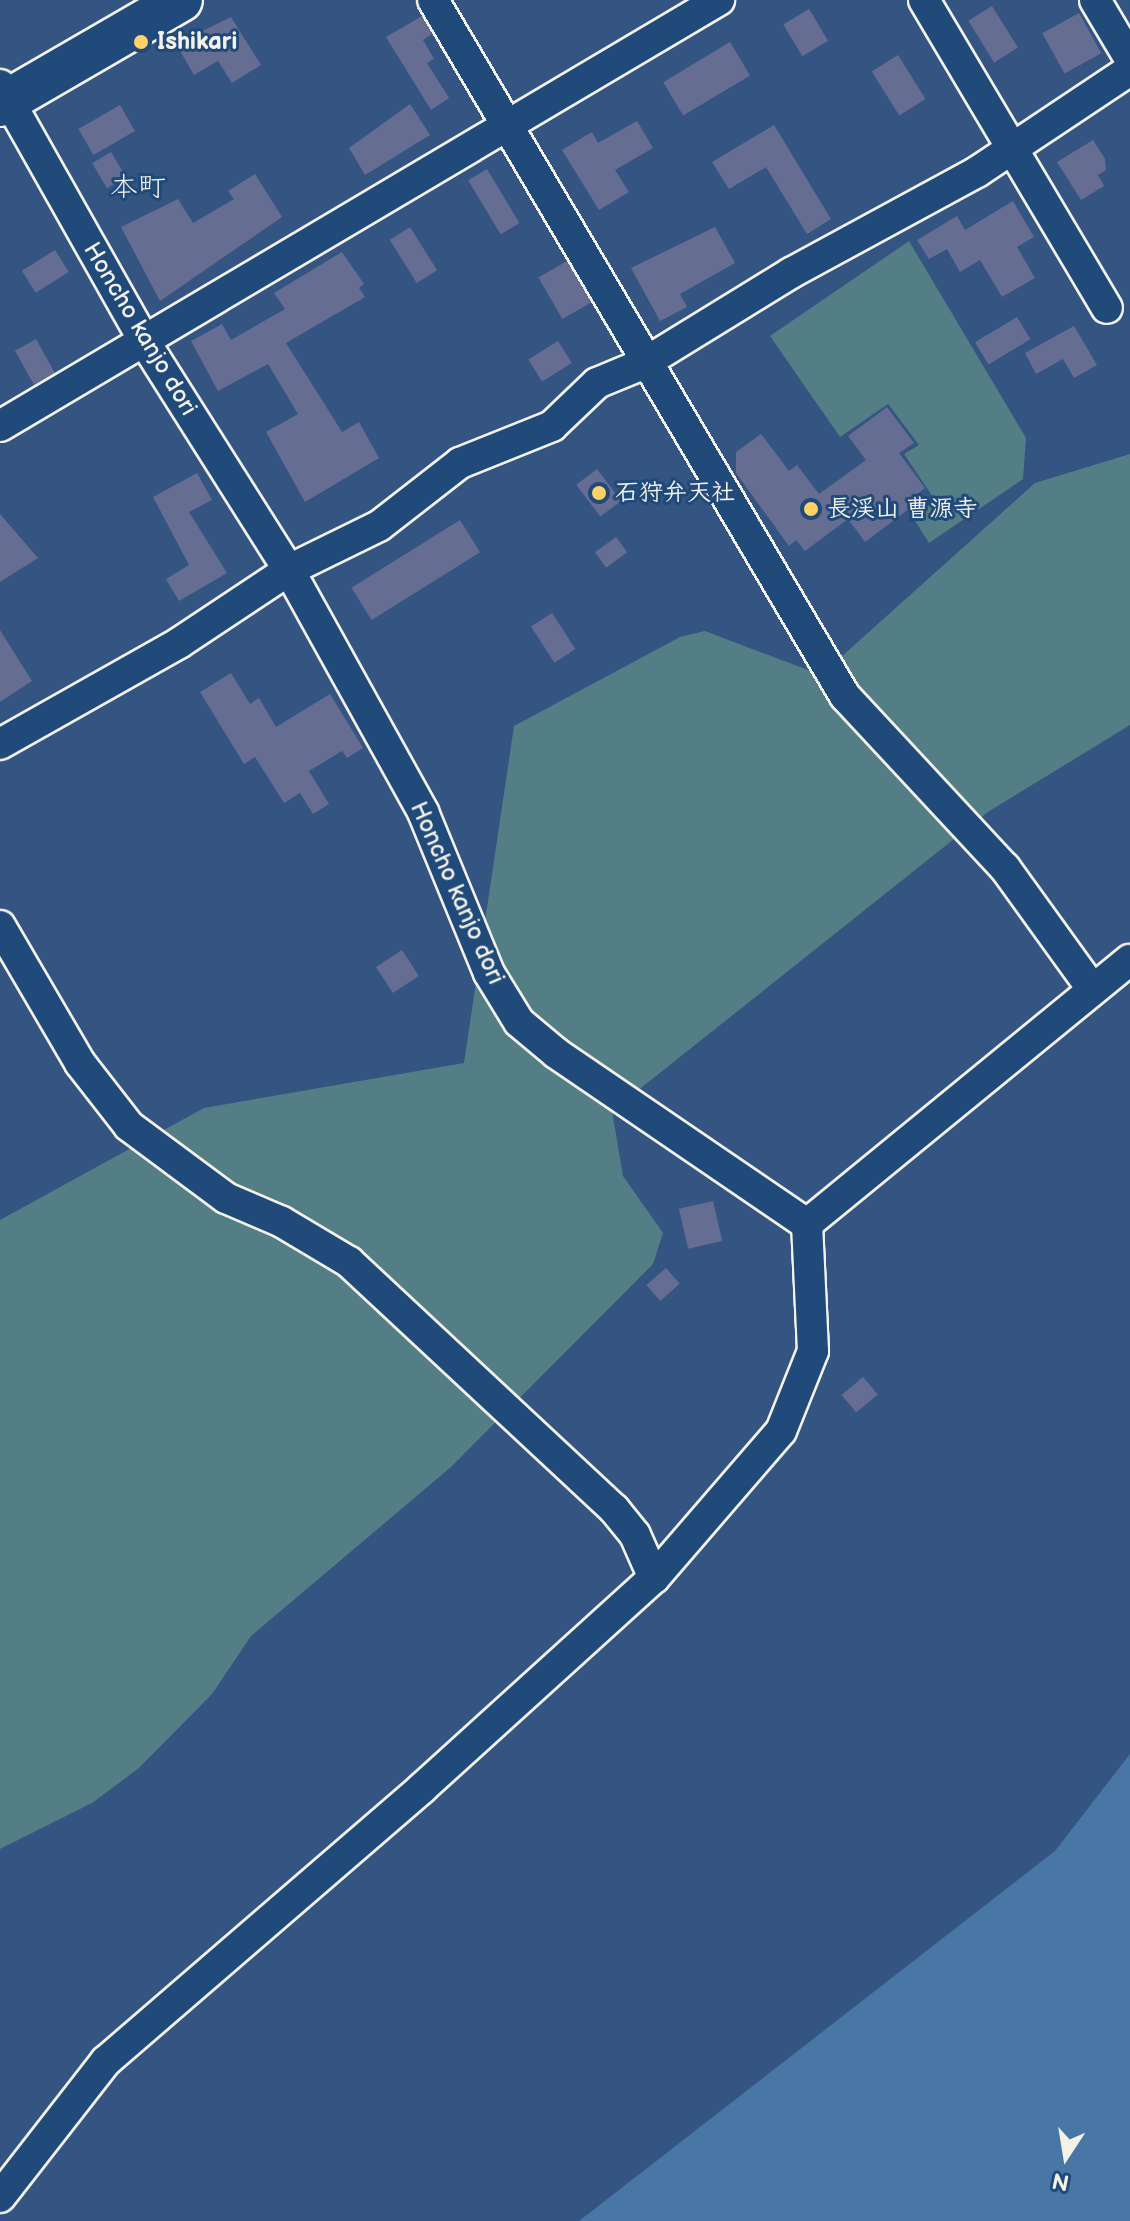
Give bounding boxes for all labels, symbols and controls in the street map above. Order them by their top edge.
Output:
place label: Ishikari [157,28,237,56]
marker: Ishikari [132,33,150,51]
district label: 本町 [110,171,166,205]
street label: Honcho kanjo dori [77,237,203,421]
place label: 石狩弁天社 [615,479,735,507]
marker: 石狩弁天社 [590,484,608,502]
place label: 長渓山 曹源寺 [827,495,977,523]
marker: 長渓山 曹源寺 [802,500,820,518]
street label: Honcho kanjo dori [404,797,510,989]
north arrow [1026,2117,1106,2197]
text: N [1050,2166,1072,2196]

